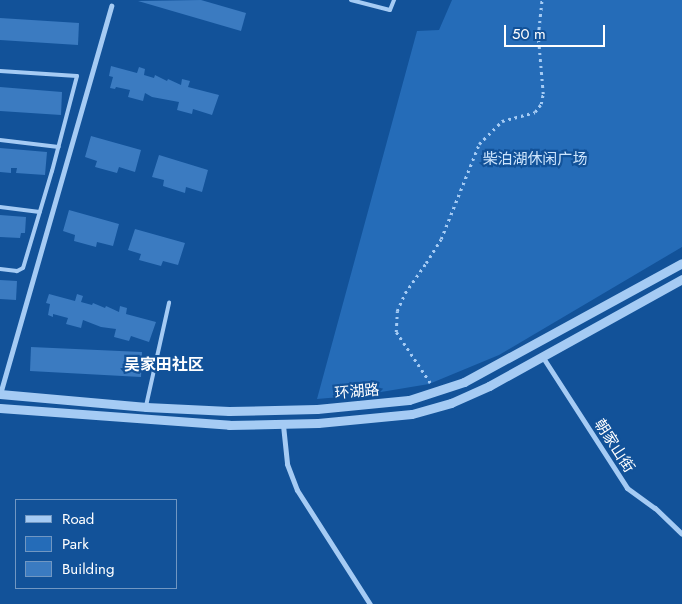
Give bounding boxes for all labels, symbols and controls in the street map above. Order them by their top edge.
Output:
scale bar [507,15,608,47]
text: 50 m [512,23,546,45]
park label: 柴泊湖休闲广场 [483,151,587,169]
district label: 吴家田社区 [124,355,204,375]
street label: 环湖路 [334,381,380,403]
street label: 朝家山街 [590,416,638,476]
legend [15,499,178,589]
text: Road [62,508,94,530]
text: Park [62,533,89,555]
text: Building [62,558,114,580]

